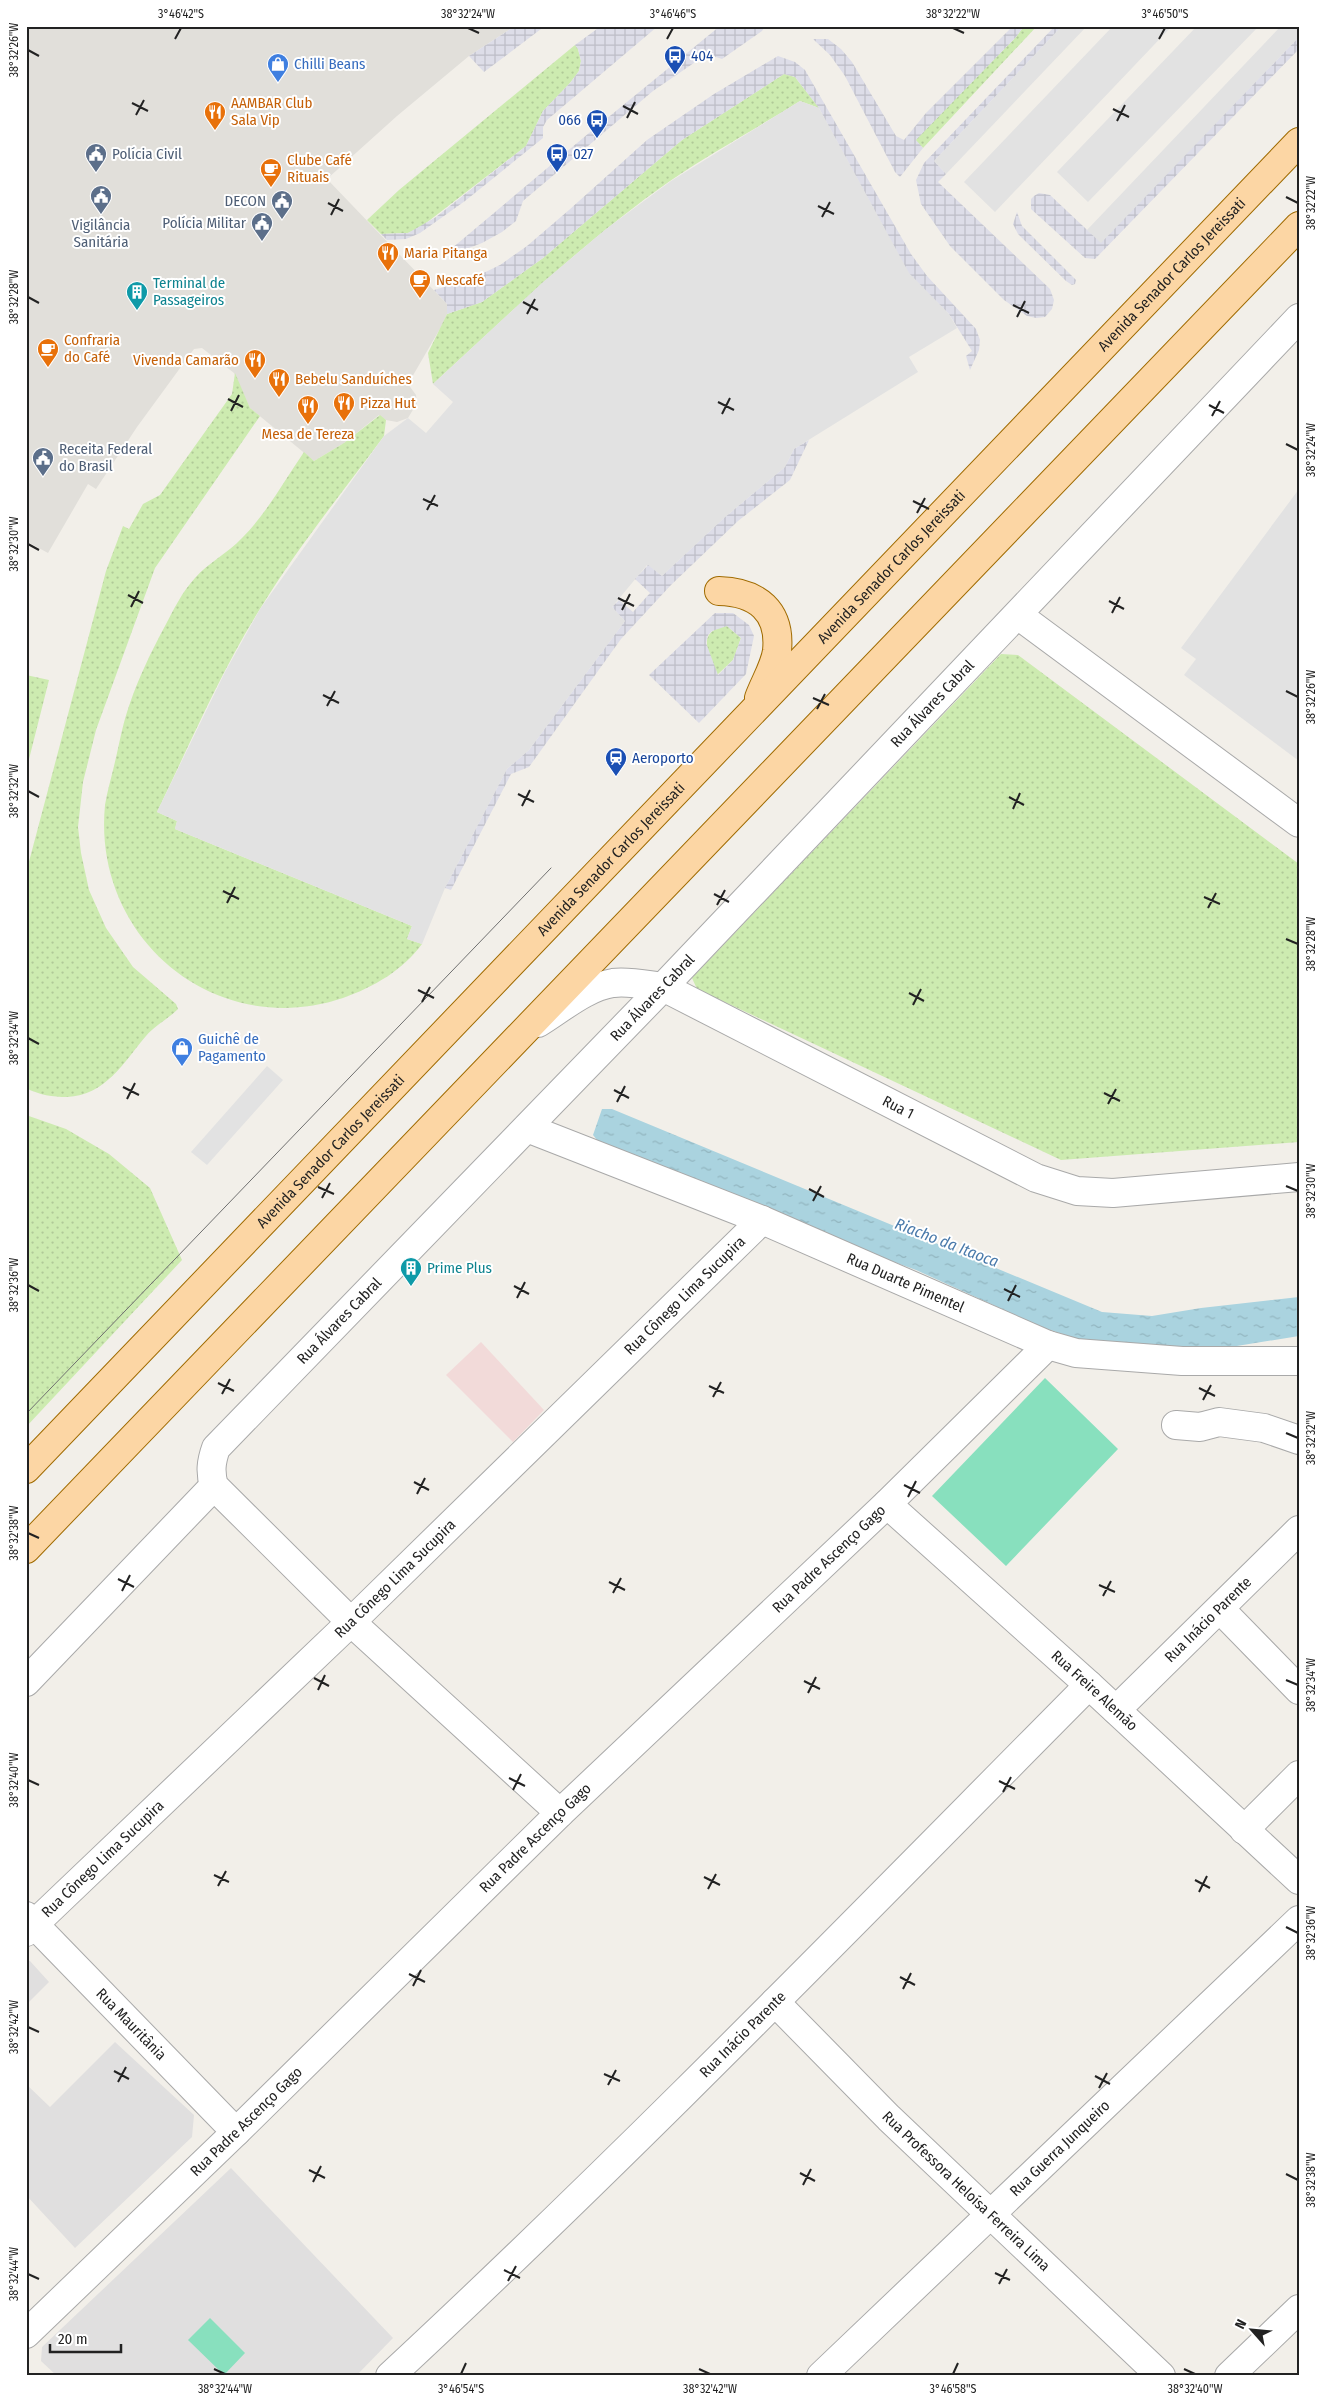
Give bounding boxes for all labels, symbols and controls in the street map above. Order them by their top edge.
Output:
text: 3°46'42"S [158,7,204,21]
text: 38°32'24"W [441,7,495,21]
text: 3°46'46"S [650,7,696,21]
text: 38°32'22"W [926,7,980,21]
text: 3°46'50"S [1141,7,1189,21]
text: 38°32'26"W [7,23,21,77]
bus stop icon: 404 [663,44,687,75]
place label: 404 [691,47,713,65]
shop icon: Chilli Beans [266,52,290,83]
place label: Chilli Beans [294,55,366,73]
place label: AAMBAR Club Sala Vip [231,94,312,129]
restaurant icon: AAMBAR Club Sala Vip [203,100,227,131]
bus stop icon: 066 [585,108,609,139]
place label: 066 [558,111,581,129]
public building icon: Polícia Civil [84,142,108,173]
bus stop icon: 027 [545,142,569,173]
place label: Polícia Civil [112,145,182,163]
place label: 027 [573,145,593,163]
place label: Clube Café Rituais [287,151,352,186]
cafe icon: Clube Café Rituais [259,157,283,188]
text: 38°32'22"W [1304,176,1318,230]
public building icon: Vigilância Sanitária [89,184,113,215]
public building icon: DECON [270,189,294,220]
place label: DECON [225,192,266,210]
street label: Avenida Senador Carlos Jereissati [1094,194,1249,355]
public building icon: Polícia Militar [250,211,274,242]
place label: Polícia Militar [162,214,247,232]
place label: Vigilância Sanitária [72,216,130,251]
restaurant icon: Maria Pitanga [376,241,400,272]
place label: Maria Pitanga [404,244,488,262]
cafe icon: Nescafé [408,268,432,299]
text: 38°32'28"W [7,270,21,324]
place label: Nescafé [436,271,484,289]
place label: Terminal de Passageiros [153,274,225,309]
building icon: Terminal de Passageiros [125,280,149,311]
place label: Confraria do Café [64,331,120,366]
cafe icon: Confraria do Café [36,337,60,368]
restaurant icon: Vivenda Camarão [243,348,267,379]
place label: Vivenda Camarão [133,351,239,369]
restaurant icon: Bebelu Sanduíches [267,367,291,398]
place label: Bebelu Sanduíches [295,370,412,388]
restaurant icon: Pizza Hut [332,391,356,422]
restaurant icon: Mesa de Tereza [296,394,320,425]
place label: Pizza Hut [360,394,416,412]
text: 38°32'24"W [1304,423,1318,477]
place label: Mesa de Tereza [262,425,354,443]
place label: Receita Federal do Brasil [59,440,152,475]
public building icon: Receita Federal do Brasil [31,446,55,477]
street label: Avenida Senador Carlos Jereissati [814,487,969,647]
text: 38°32'30"W [7,516,21,572]
street label: Rua Álvares Cabral [887,656,978,751]
text: 38°32'26"W [1304,670,1318,724]
station icon: Aeroporto [604,746,628,777]
place label: Aeroporto [632,749,694,767]
text: 38°32'32"W [7,764,21,818]
street label: Avenida Senador Carlos Jereissati [533,779,689,940]
text: 38°32'28"W [1304,917,1318,971]
street label: Rua Álvares Cabral [607,951,698,1045]
text: 38°32'34"W [7,1011,21,1065]
place label: Guichê de Pagamento [198,1030,266,1065]
shop icon: Guichê de Pagamento [170,1036,194,1067]
street label: Avenida Senador Carlos Jereissati [253,1071,408,1232]
street label: Rua 1 [879,1092,917,1123]
text: 38°32'30"W [1304,1163,1318,1219]
water label: Riacho da Itaoca [892,1214,1001,1271]
street label: Rua Cônego Lima Sucupira [621,1232,749,1359]
street label: Rua Duarte Pimentel [844,1249,967,1316]
building icon: Prime Plus [399,1256,423,1287]
text: 38°32'36"W [7,1258,21,1312]
place label: Prime Plus [427,1259,492,1277]
street label: Rua Álvares Cabral [293,1274,385,1368]
text: 38°32'32"W [1304,1411,1318,1465]
street label: Rua Padre Ascenço Gago [769,1501,889,1617]
text: 38°32'38"W [7,1506,21,1560]
street label: Rua Cônego Lima Sucupira [331,1516,459,1642]
street label: Rua Inácio Parente [1161,1573,1255,1666]
street label: Rua Freire Alemão [1048,1647,1141,1735]
text: 38°32'34"W [1304,1658,1318,1712]
text: 38°32'40"W [7,1752,21,1808]
street label: Rua Padre Ascenço Gago [476,1779,595,1896]
street label: Rua Cônego Lima Sucupira [38,1796,168,1921]
text: 38°32'36"W [1304,1906,1318,1960]
street label: Rua Mauritânia [92,1985,170,2064]
street label: Rua Inácio Parente [696,1988,790,2081]
text: 38°32'42"W [7,2000,21,2054]
street label: Rua Padre Ascenço Gago [187,2063,306,2180]
street label: Rua Guerra Junqueiro [1006,2096,1114,2200]
street label: Rua Professora Heloísa Ferreira Lima [879,2108,1054,2275]
text: 38°32'38"W [1304,2153,1318,2207]
text: 38°32'44"W [7,2247,21,2301]
north arrow [1228,2304,1278,2354]
text: N [1231,2317,1250,2332]
scale bar [50,2322,121,2354]
text: 20 m [58,2330,88,2348]
text: 38°32'44"W [198,2382,252,2396]
text: 3°46'54"S [438,2382,484,2396]
text: 38°32'42"W [683,2382,737,2396]
text: 3°46'58"S [930,2382,976,2396]
text: 38°32'40"W [1167,2382,1223,2396]

